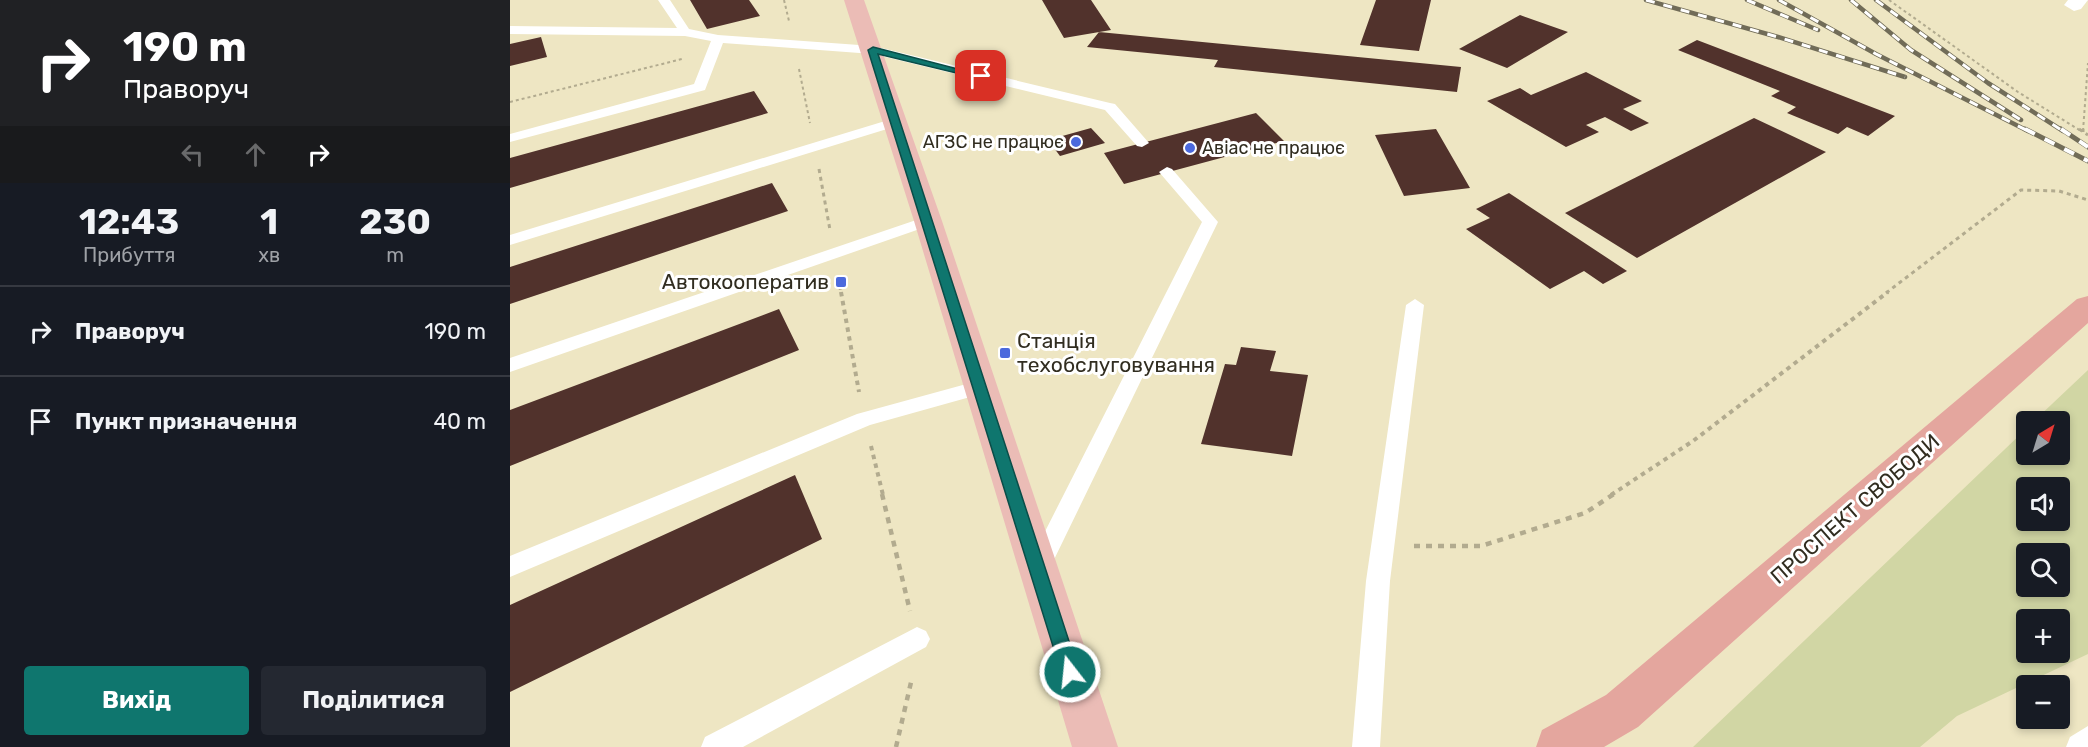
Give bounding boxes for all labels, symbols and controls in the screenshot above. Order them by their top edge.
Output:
text: 190 m [123,22,247,72]
icon: right [24,24,102,102]
pin [955,50,1006,101]
icon: arrive [964,59,997,92]
text: Праворуч [123,73,249,105]
place label: АГЗС не працює [923,131,1064,153]
marker: АГЗС не працює [1069,135,1083,149]
place label: Авіас не працює [1202,137,1345,159]
icon: left [176,138,209,171]
icon: ahead [239,138,272,171]
icon: right [302,138,335,171]
marker: Авіас не працює [1183,141,1197,155]
text: 12:43 [79,200,179,243]
text: 1 [260,200,278,243]
text: 230 [359,200,431,243]
text: Прибуття [83,243,175,267]
text: хв [258,243,280,267]
text: m [386,243,404,267]
place label: Автокооператив [662,269,829,294]
marker: Автокооператив [834,275,848,289]
icon: right [24,315,57,348]
text: Праворуч [75,318,185,345]
text: 190 m [425,318,486,345]
place label: Станція техобслуговування [1017,328,1215,377]
marker: Станція техобслуговування [998,346,1012,360]
icon: arrive [24,405,57,438]
text: Пункт призначення [75,408,297,435]
text: 40 m [433,408,486,435]
north arrow [2016,411,2070,465]
map controls [2016,411,2070,729]
street label: ПРОСПЕКТ СВОБОДИ [1765,429,1944,589]
button: sound [2016,477,2070,531]
button: search [2016,543,2070,597]
button: + [2016,609,2070,663]
position arrow [1038,640,1102,704]
button: Вихід [24,666,249,735]
button: Поділитися [261,666,486,735]
button: − [2016,675,2070,729]

